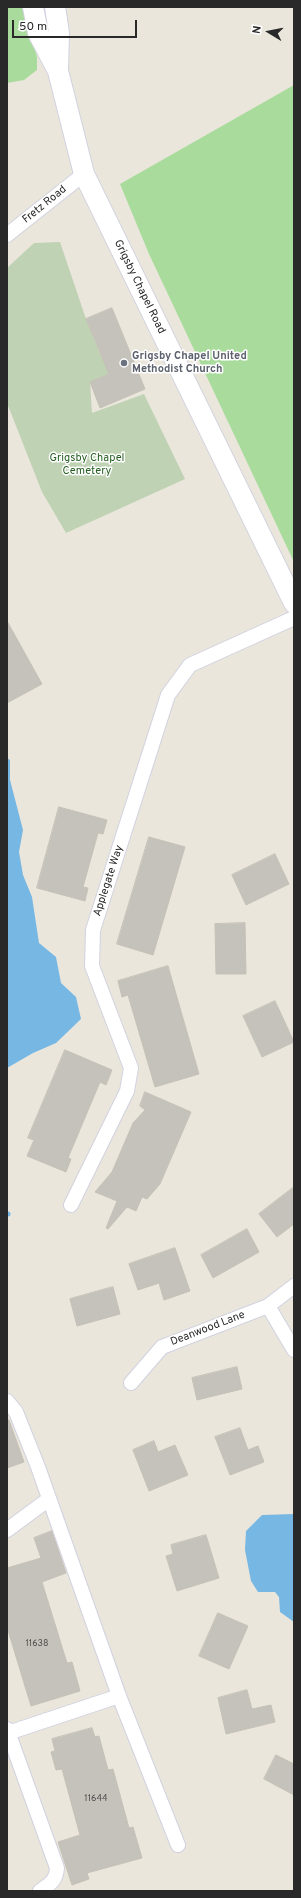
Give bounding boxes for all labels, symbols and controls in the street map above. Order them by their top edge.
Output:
scale bar [14,12,139,38]
north arrow [249,12,289,52]
text: 50 m [19,19,47,35]
text: N [250,25,265,35]
street label: Fretz Road [20,183,70,227]
street label: Grigsby Chapel Road [110,238,168,336]
place label: Grigsby Chapel United Methodist Church [132,350,247,376]
marker: Grigsby Chapel United Methodist Church [119,358,129,368]
park label: Grigsby Chapel Cemetery [50,452,124,478]
street label: Applegate Way [91,844,127,918]
street label: Deanwood Lane [169,1309,247,1349]
house number: 11638 [25,1639,49,1649]
house number: 11644 [84,1794,108,1804]

